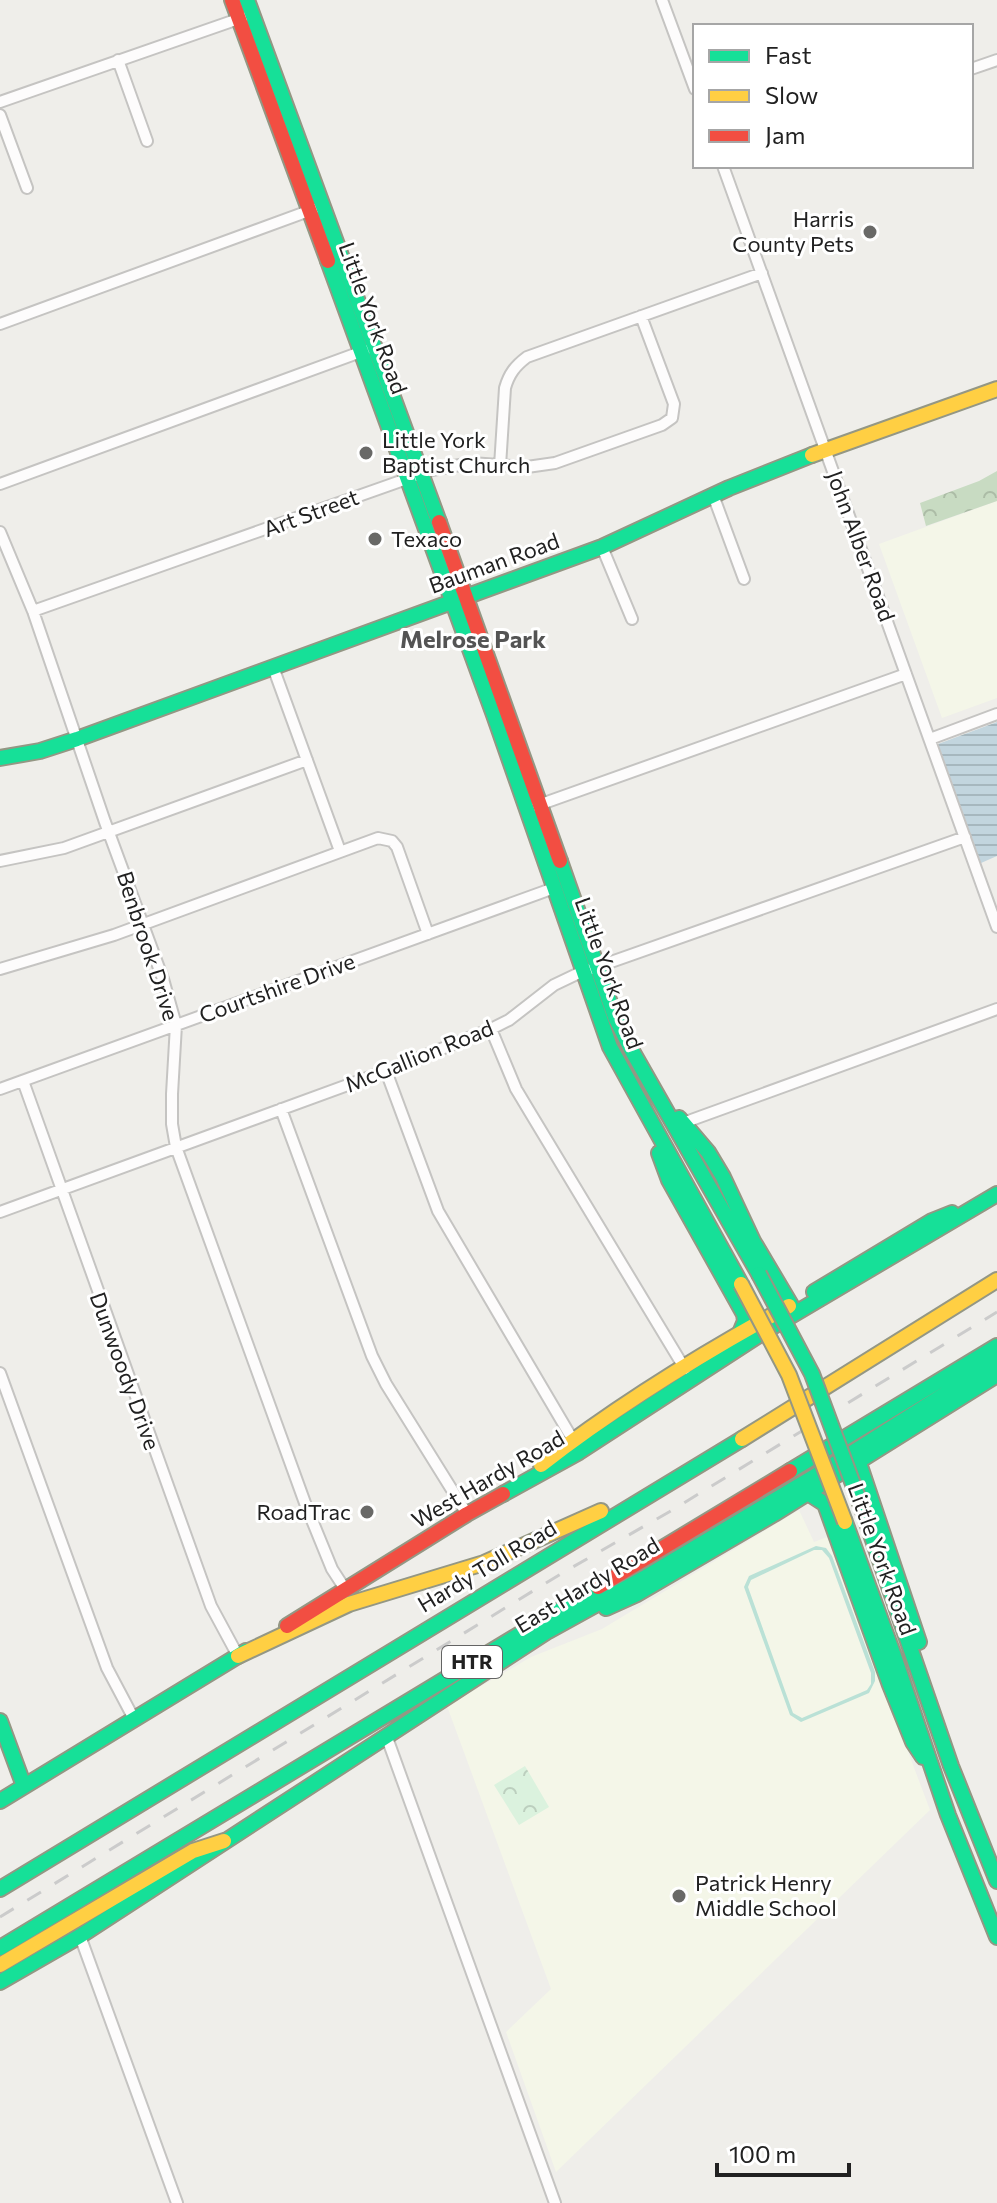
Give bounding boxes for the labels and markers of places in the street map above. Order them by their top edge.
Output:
place label: Harris County Pets [732,205,854,257]
marker: Harris County Pets [861,223,879,241]
place label: Little York Baptist Church [382,426,530,478]
marker: Little York Baptist Church [357,444,375,462]
place label: Texaco [391,525,462,552]
marker: Texaco [366,530,384,548]
place label: RoadTrac [256,1498,351,1525]
marker: RoadTrac [358,1503,376,1521]
place label: Patrick Henry Middle School [695,1869,837,1921]
marker: Patrick Henry Middle School [670,1887,688,1905]

